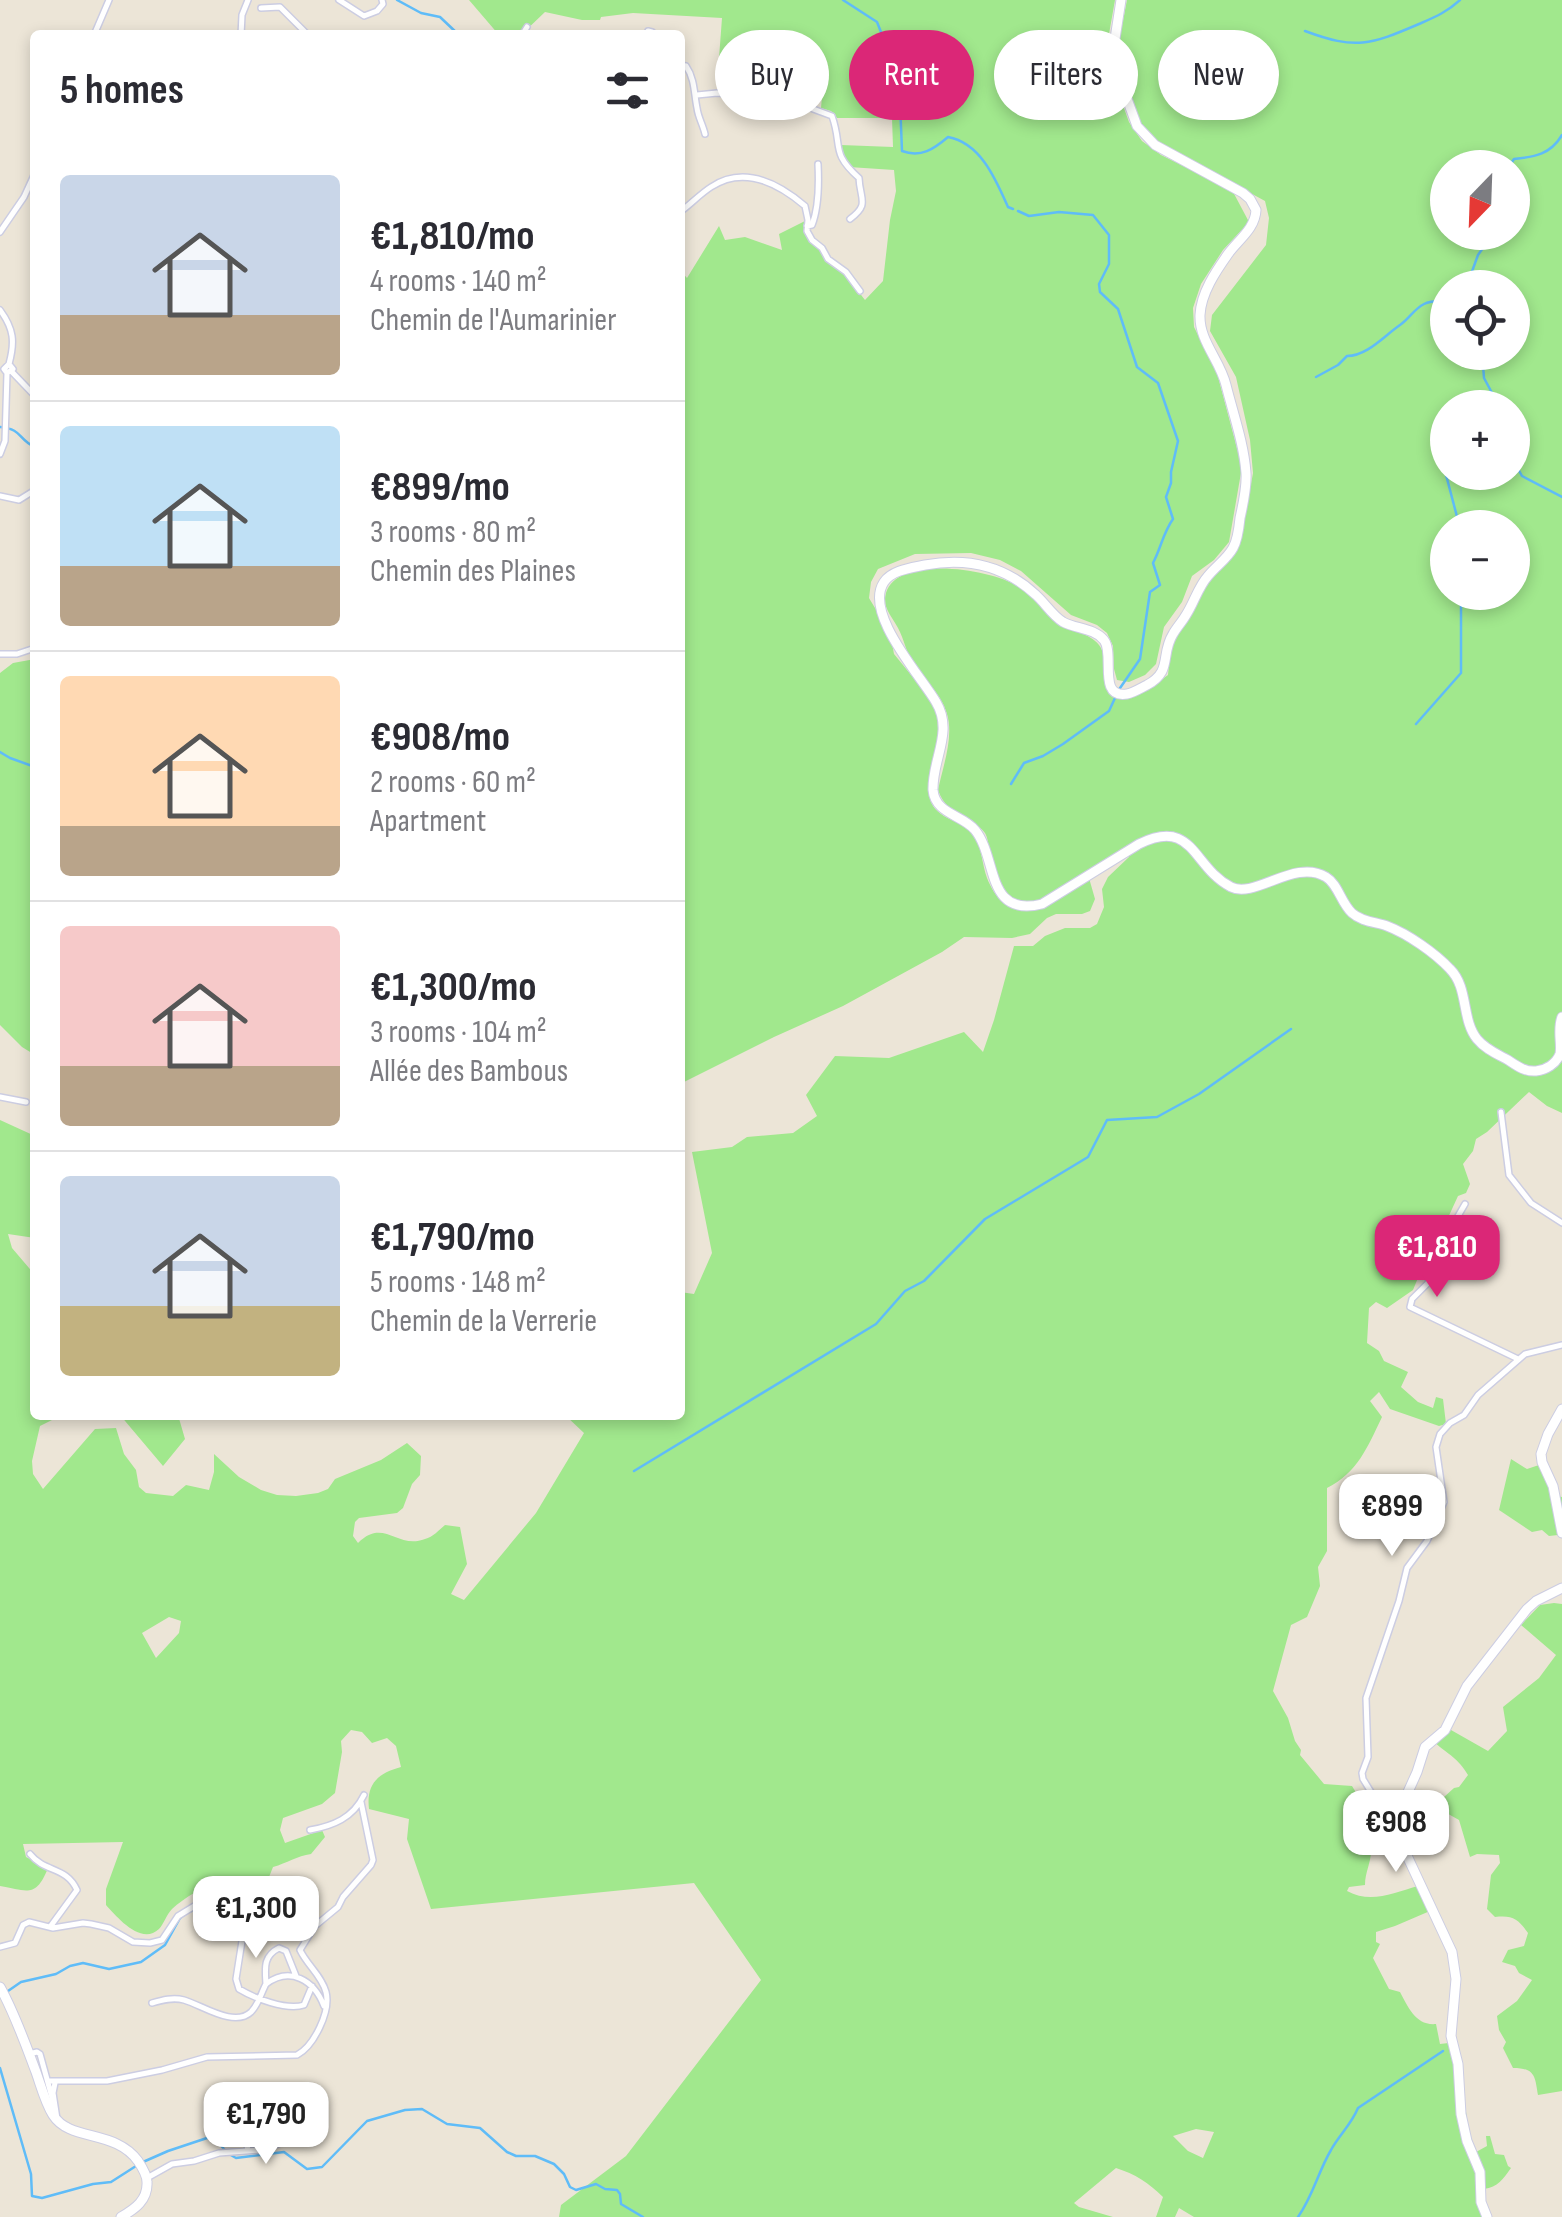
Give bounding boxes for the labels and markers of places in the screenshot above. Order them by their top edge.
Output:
pin: €1,810 [1356,1215,1518,1300]
pin: €899 [1333,1474,1451,1559]
pin: €908 [1337,1790,1455,1875]
pin: €1,300 [175,1876,337,1961]
pin: €1,790 [185,2082,347,2167]

